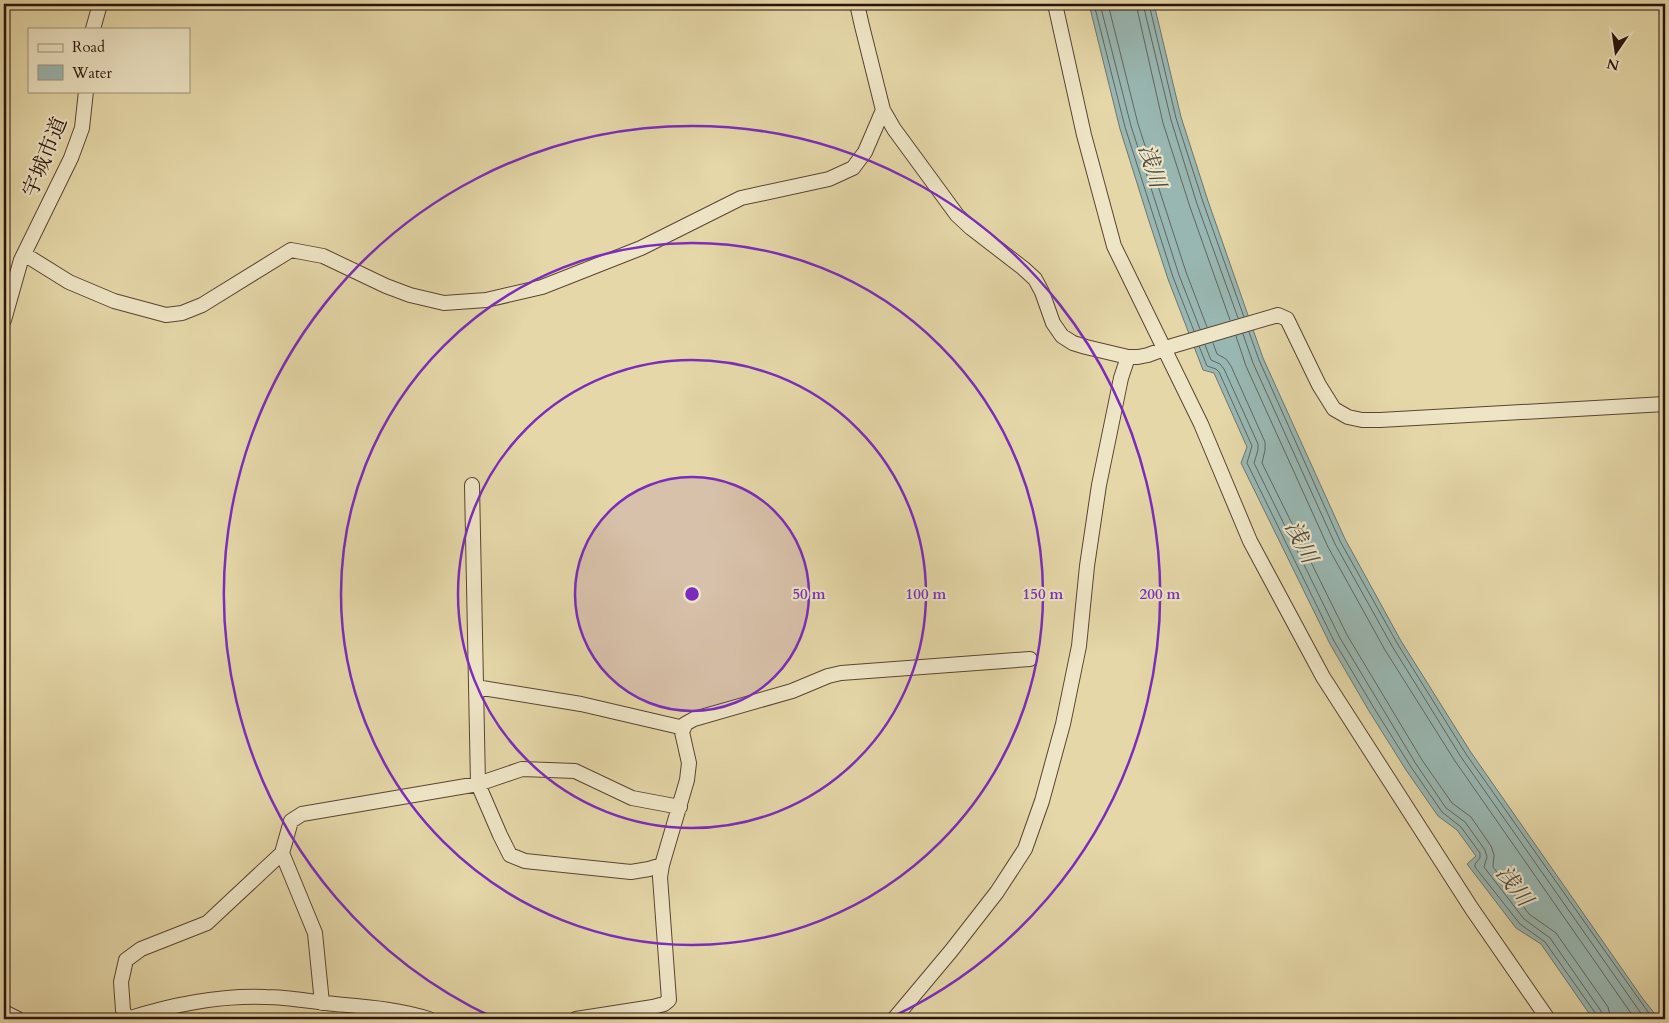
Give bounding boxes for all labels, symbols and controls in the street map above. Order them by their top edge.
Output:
legend [28,28,190,92]
north arrow [1592,28,1642,78]
text: Road [72,37,105,57]
text: N [1605,54,1621,75]
text: Water [71,63,113,83]
street label: 宇城市道 [16,113,74,201]
water label: 浅川 [1131,141,1173,193]
water label: 浅川 [1278,516,1325,570]
text: 50 m [792,584,826,604]
text: 100 m [906,584,947,604]
text: 150 m [1023,584,1064,604]
text: 200 m [1140,584,1181,604]
centre of rings [683,585,701,603]
water label: 浅川 [1489,859,1540,914]

